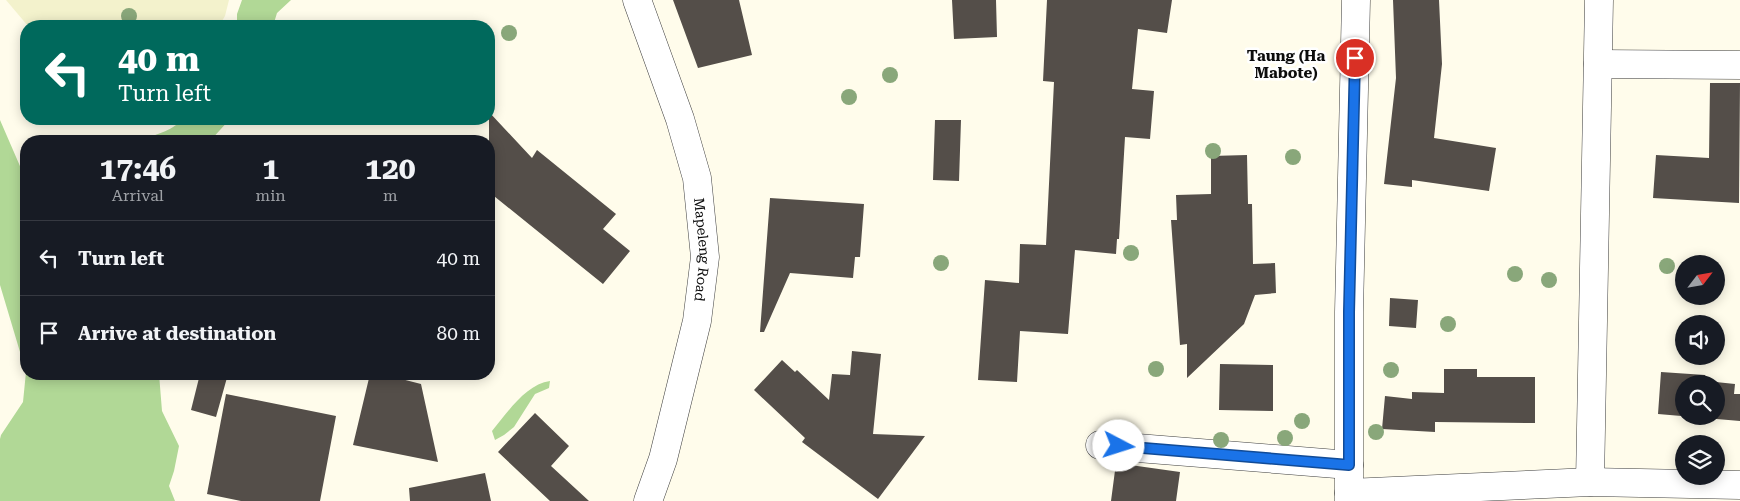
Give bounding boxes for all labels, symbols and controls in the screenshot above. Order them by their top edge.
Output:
pin [1334,37,1376,79]
text: 40 m [118,39,200,80]
icon: left [35,40,100,105]
icon: arrive [1341,44,1369,72]
district label: Taung (Ha Mabote) [1247,47,1325,82]
text: Turn left [118,81,211,106]
text: 17:46 [99,151,176,186]
text: 1 [262,151,279,186]
text: 120 [365,151,415,186]
text: Arrival [112,186,164,205]
text: min [256,186,286,205]
text: m [383,186,398,205]
street label: Mapeleng Road [691,197,713,303]
icon: left [35,244,63,272]
text: Turn left [78,247,164,270]
text: 40 m [437,247,480,270]
north arrow [1675,255,1725,305]
map controls [1675,255,1725,485]
button: sound [1675,315,1725,365]
icon: arrive [35,319,63,347]
text: Arrive at destination [78,322,276,345]
text: 80 m [437,322,480,345]
button: search [1675,375,1725,425]
position arrow [1092,419,1144,471]
button: layers [1675,435,1725,485]

